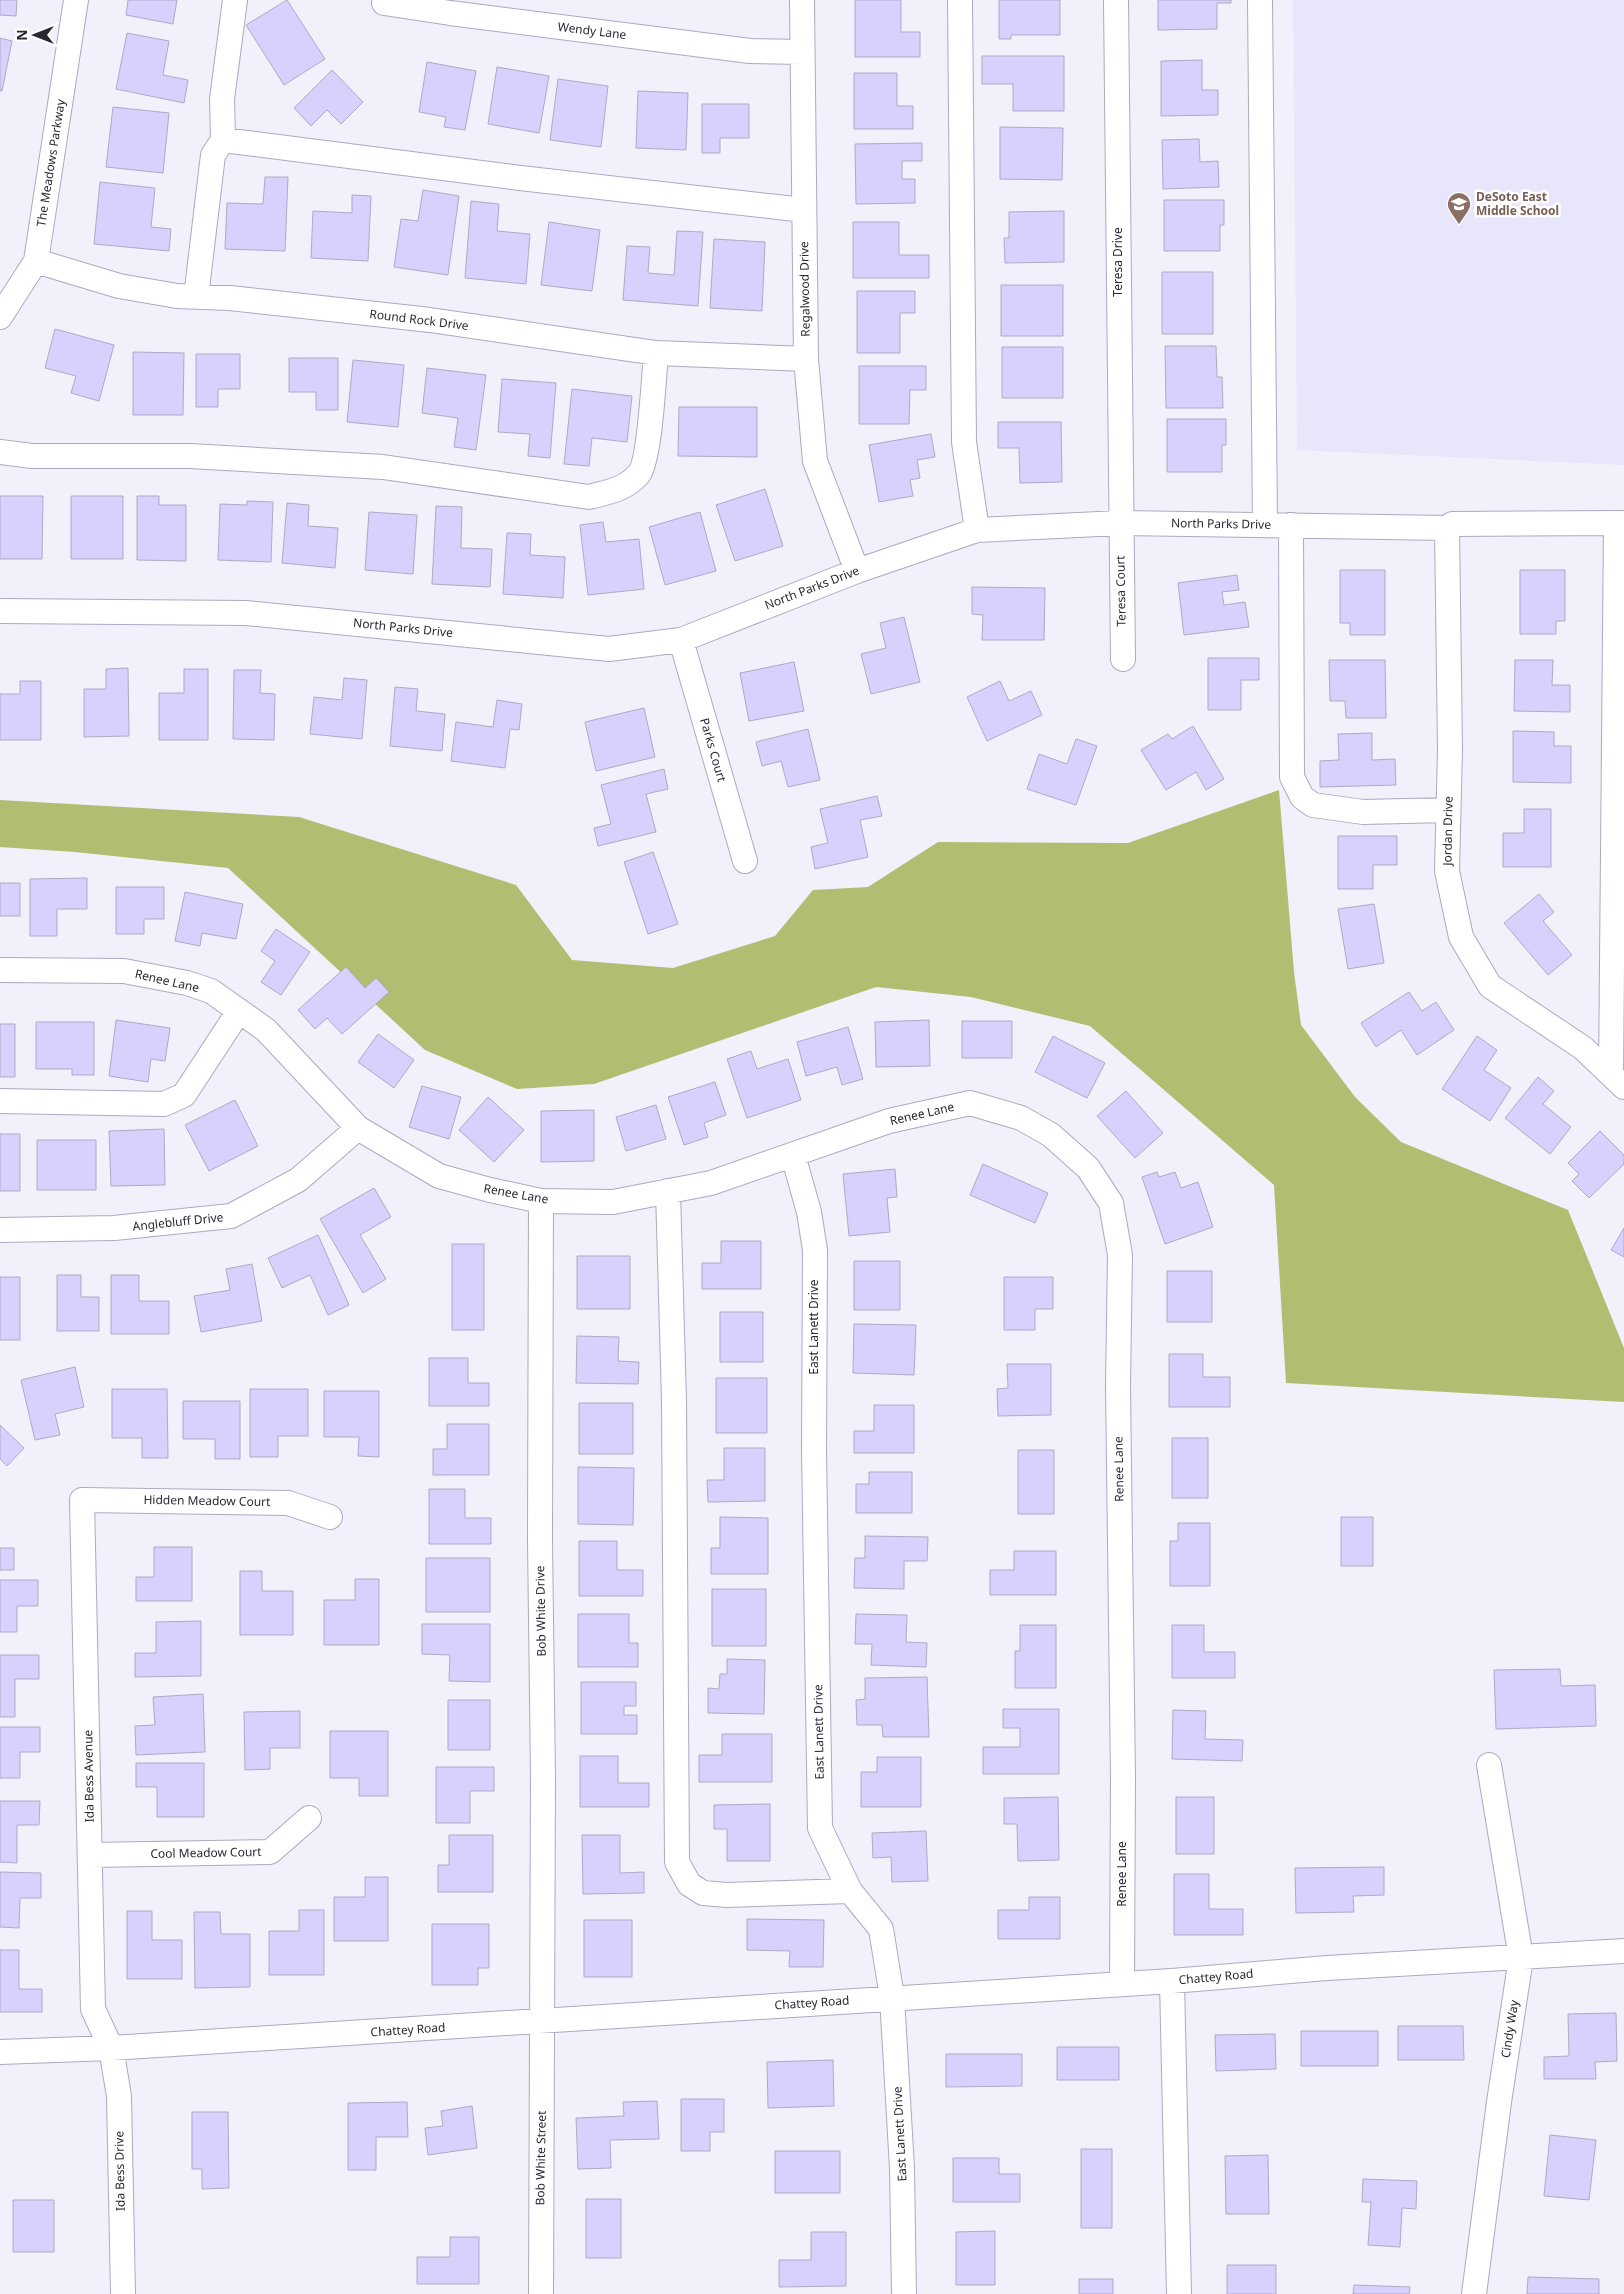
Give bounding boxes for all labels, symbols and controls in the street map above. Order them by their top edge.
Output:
north arrow [10,10,60,60]
street label: Wendy Lane [557,18,628,43]
text: N [12,29,31,41]
street label: The Meadows Parkway [32,97,69,228]
place label: DeSoto East Middle School [1476,188,1559,219]
school or university icon: DeSoto East Middle School [1446,191,1472,225]
street label: Teresa Drive [1109,227,1126,297]
street label: Regalwood Drive [795,241,814,337]
street label: Round Rock Drive [369,305,470,334]
street label: North Parks Drive [1171,514,1271,533]
street label: Teresa Court [1111,555,1130,627]
street label: North Parks Drive [762,562,862,613]
street label: North Parks Drive [352,614,454,641]
street label: Parks Court [696,716,731,784]
street label: Jordan Drive [1438,796,1457,867]
street label: Renee Lane [133,965,201,996]
street label: Renee Lane [888,1098,956,1129]
street label: Renee Lane [482,1179,550,1208]
street label: Anglebluff Drive [132,1208,224,1235]
street label: East Lanett Drive [805,1279,822,1375]
street label: Renee Lane [1109,1436,1128,1502]
street label: Hidden Meadow Court [143,1491,271,1510]
street label: Bob White Drive [531,1565,550,1657]
street label: East Lanett Drive [809,1684,828,1780]
street label: Ida Bess Avenue [79,1729,98,1822]
street label: Renee Lane [1113,1841,1130,1907]
street label: Cool Meadow Court [150,1843,262,1862]
street label: Chattey Road [1178,1965,1254,1988]
street label: Chattey Road [774,1991,850,2014]
street label: Cindy Way [1497,1998,1523,2059]
street label: Chattey Road [370,2018,446,2041]
street label: East Lanett Drive [889,2086,910,2182]
street label: Bob White Street [531,2110,550,2206]
street label: Ida Bess Drive [110,2131,129,2211]

